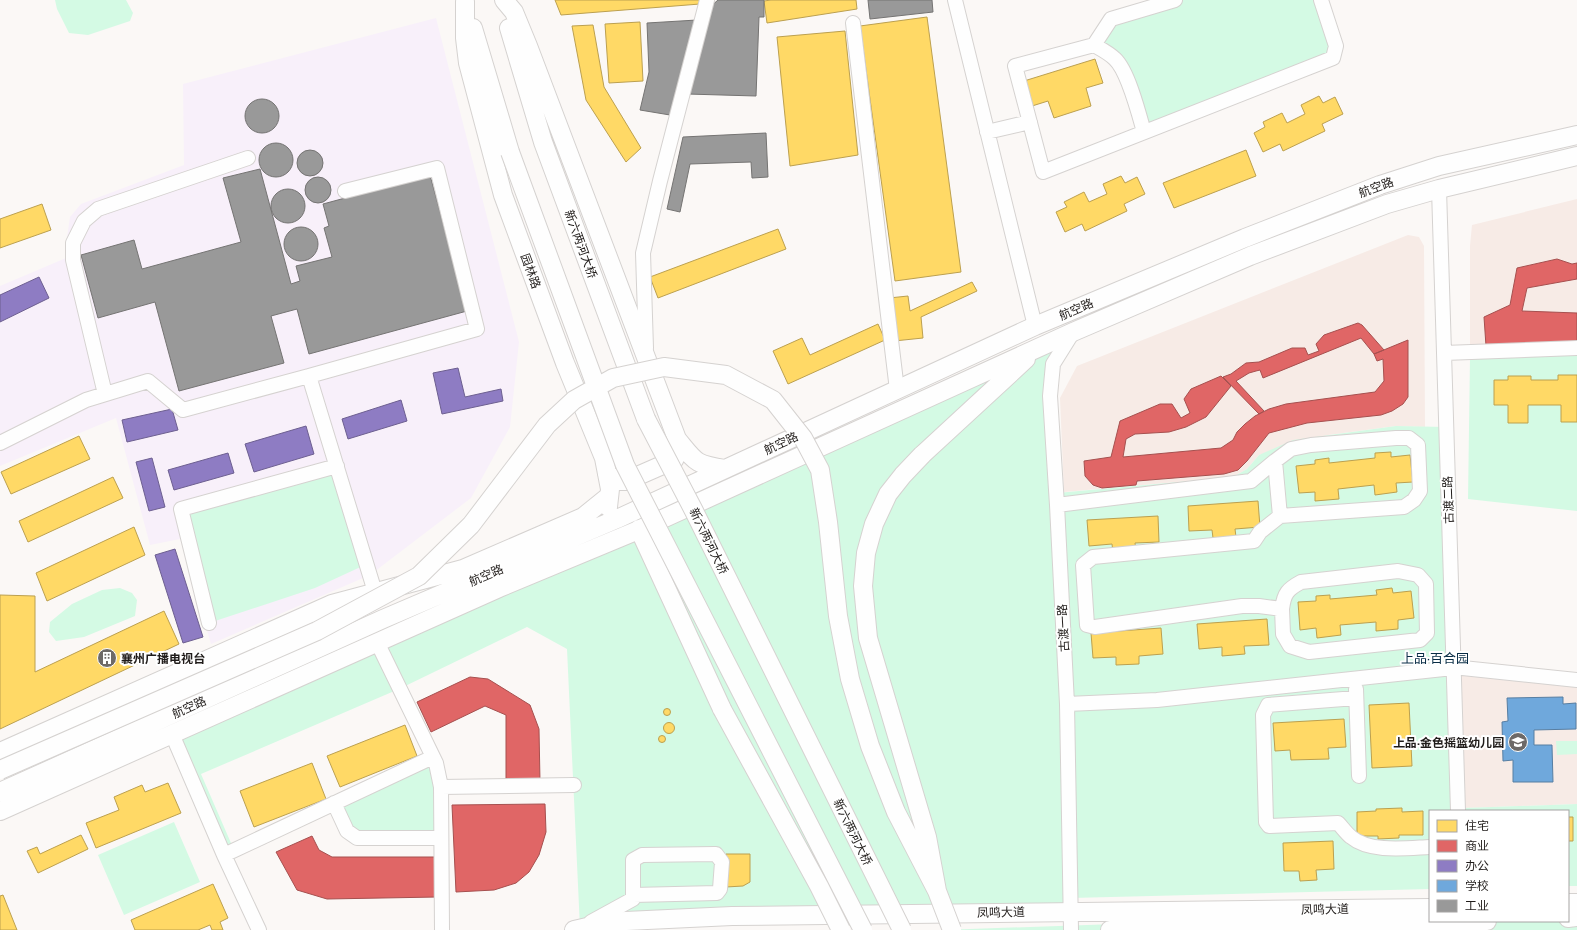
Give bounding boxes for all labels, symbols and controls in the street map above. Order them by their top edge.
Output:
street label: 航空路 [1357,174,1395,200]
street label: 新六两河大桥 [562,208,600,280]
street label: 园林路 [518,252,544,290]
street label: 航空路 [1056,295,1096,323]
street label: 航空路 [762,429,800,457]
street label: 古渡二路 [1440,476,1456,524]
street label: 新六两河大桥 [686,505,732,577]
street label: 航空路 [466,561,506,589]
street label: 古渡一路 [1054,604,1072,652]
building icon: 襄州广播电视台 [96,647,118,669]
district label: 上品·百合园 [1401,650,1469,666]
place label: 襄州广播电视台 [121,651,205,666]
street label: 航空路 [169,693,209,721]
school or university icon: 上品·金色摇篮幼儿园 [1507,731,1529,753]
place label: 上品·金色摇篮幼儿园 [1393,735,1504,750]
street label: 新六两河大桥 [830,796,876,868]
legend [1429,810,1569,922]
text: 住宅 [1465,818,1489,833]
text: 商业 [1465,838,1489,853]
text: 办公 [1465,858,1489,873]
text: 学校 [1465,878,1489,893]
text: 工业 [1465,898,1489,913]
street label: 凤鸣大道 [1301,901,1349,917]
street label: 凤鸣大道 [977,904,1025,920]

